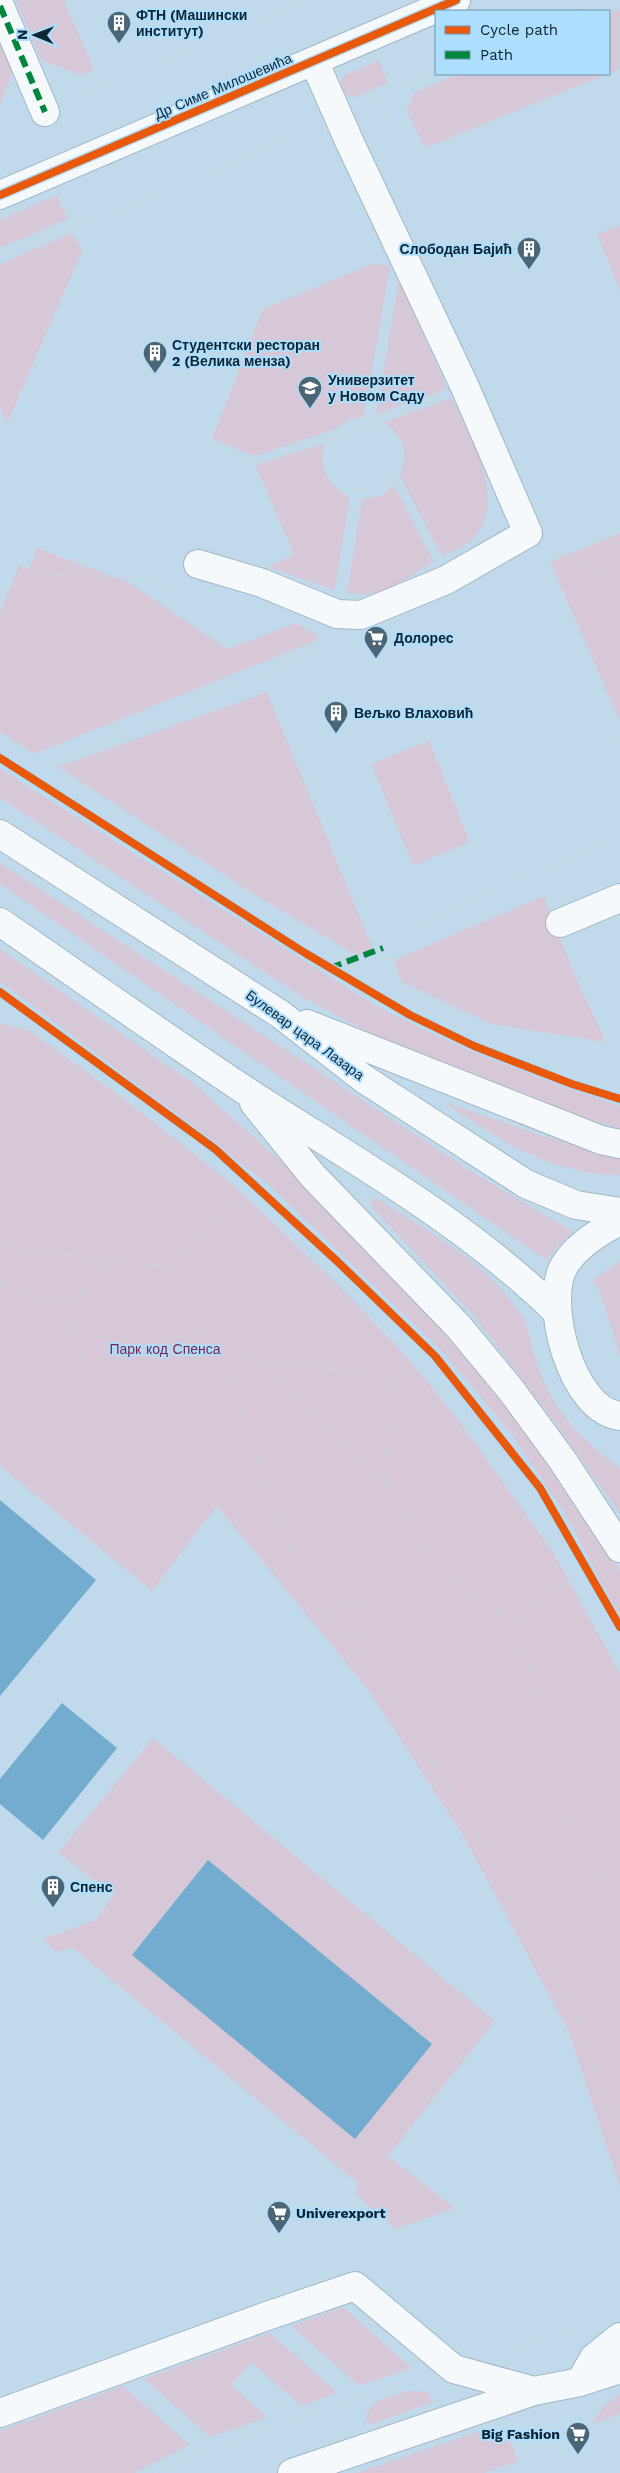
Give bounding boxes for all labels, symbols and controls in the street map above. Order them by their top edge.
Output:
place label: ФТН (Машински институт) [136,7,247,39]
north arrow [10,10,60,60]
building icon: ФТН (Машински институт) [106,10,132,44]
legend [435,10,610,75]
text: Cycle path [480,21,558,39]
text: N [14,29,30,40]
text: Path [480,46,513,64]
street label: Др Симе Милошевића [152,50,294,122]
building icon: Слободан Бајић [516,236,542,270]
place label: Слободан Бајић [400,241,512,257]
place label: Студентски ресторан 2 (Велика менза) [172,337,320,369]
building icon: Студентски ресторан 2 (Велика менза) [142,340,168,374]
place label: Универзитет у Новом Саду [328,372,425,404]
school or university icon: Универзитет у Новом Саду [297,375,323,409]
supermarket icon: Долорес [363,625,389,659]
place label: Долорес [394,630,454,646]
building icon: Вељко Влаховић [323,700,349,734]
place label: Вељко Влаховић [354,705,473,721]
street label: Булевар цара Лазара [243,987,367,1083]
park label: Парк код Спенса [109,1341,221,1357]
building icon: Спенс [40,1874,66,1908]
place label: Спенс [70,1879,113,1895]
supermarket icon: Univerexport [266,2200,292,2234]
place label: Univerexport [296,2205,386,2221]
supermarket icon: Big Fashion [565,2421,591,2455]
place label: Big Fashion [481,2426,560,2442]

